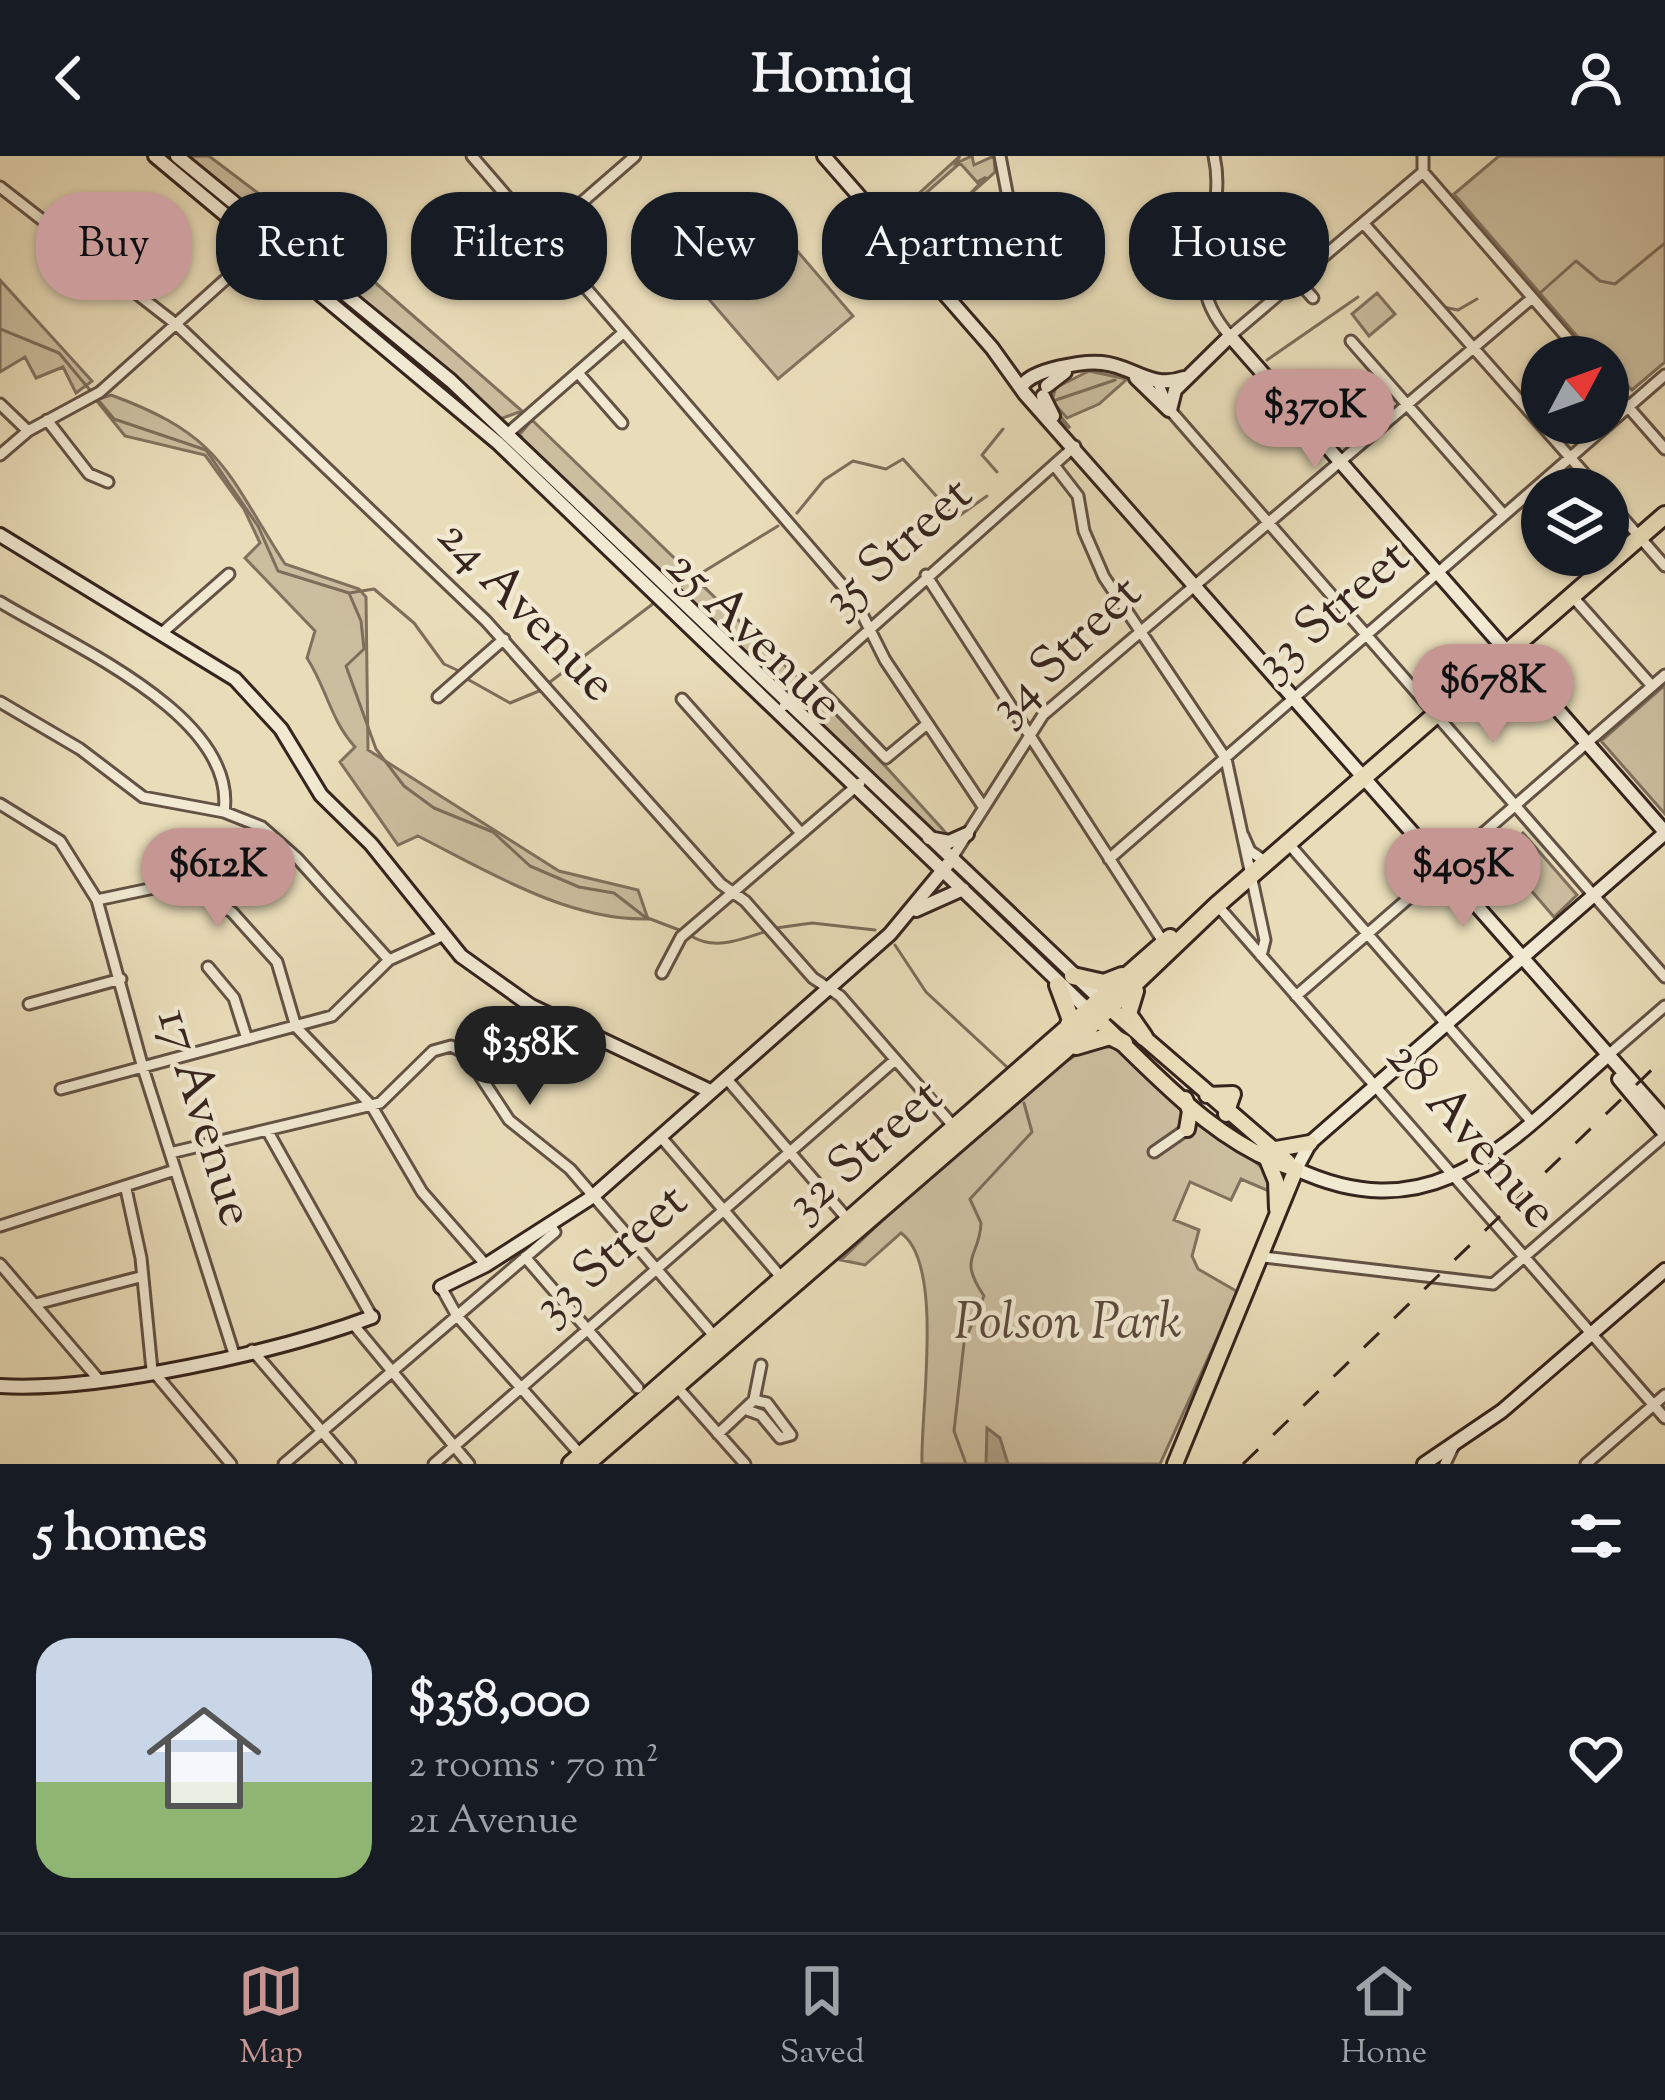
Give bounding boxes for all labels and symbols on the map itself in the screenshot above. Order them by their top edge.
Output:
north arrow [1521,336,1629,444]
pin: $370K [1231,369,1399,471]
street label: 35 Street [807,461,991,637]
street label: 24 Avenue [419,504,631,720]
street label: 33 Street [1241,524,1427,700]
street label: 25 Avenue [648,533,858,741]
street label: 34 Street [974,560,1160,744]
pin: $678K [1409,644,1577,746]
pin: $612K [134,828,302,930]
pin: $405K [1379,828,1547,930]
street label: 17 Avenue [135,1000,271,1236]
pin: $358K [446,1006,614,1108]
street label: 28 Avenue [1367,1025,1573,1247]
street label: 32 Street [771,1063,961,1241]
street label: 33 Street [519,1168,705,1344]
park label: Polson Park [954,1288,1182,1361]

